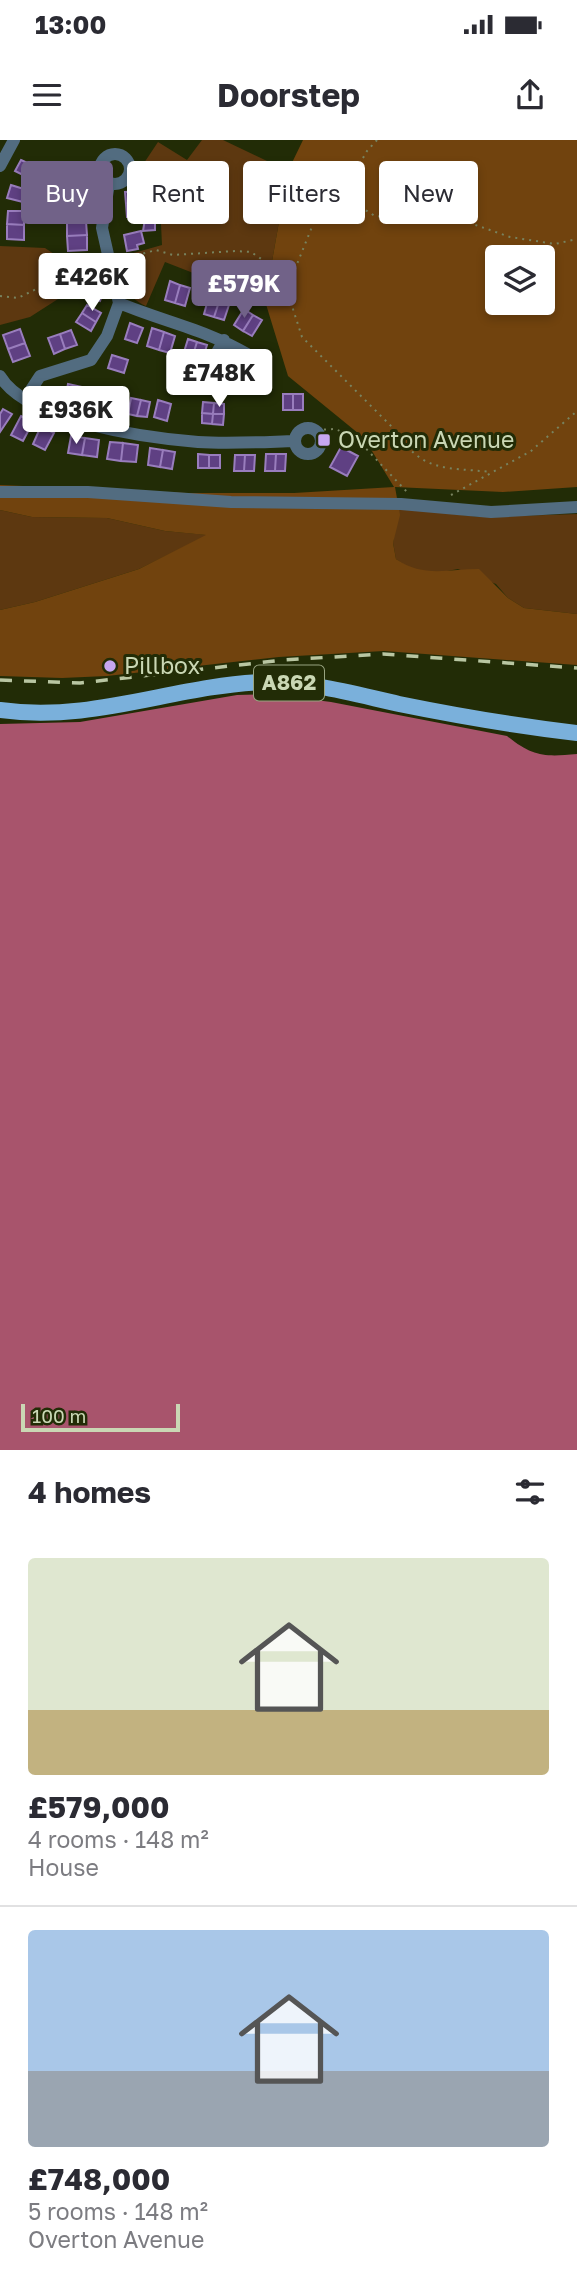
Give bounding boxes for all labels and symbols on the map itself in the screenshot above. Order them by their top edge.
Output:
pin: £426K [43,254,141,313]
pin: £579K [195,260,293,320]
pin: £748K [170,350,268,409]
pin: £936K [27,386,125,446]
place label: Overton Avenue [338,425,514,453]
marker: Overton Avenue [316,432,332,448]
place label: Pillbox [124,651,200,679]
marker: Pillbox [102,658,118,674]
road number: A862 [254,666,324,700]
scale bar [21,1401,180,1433]

